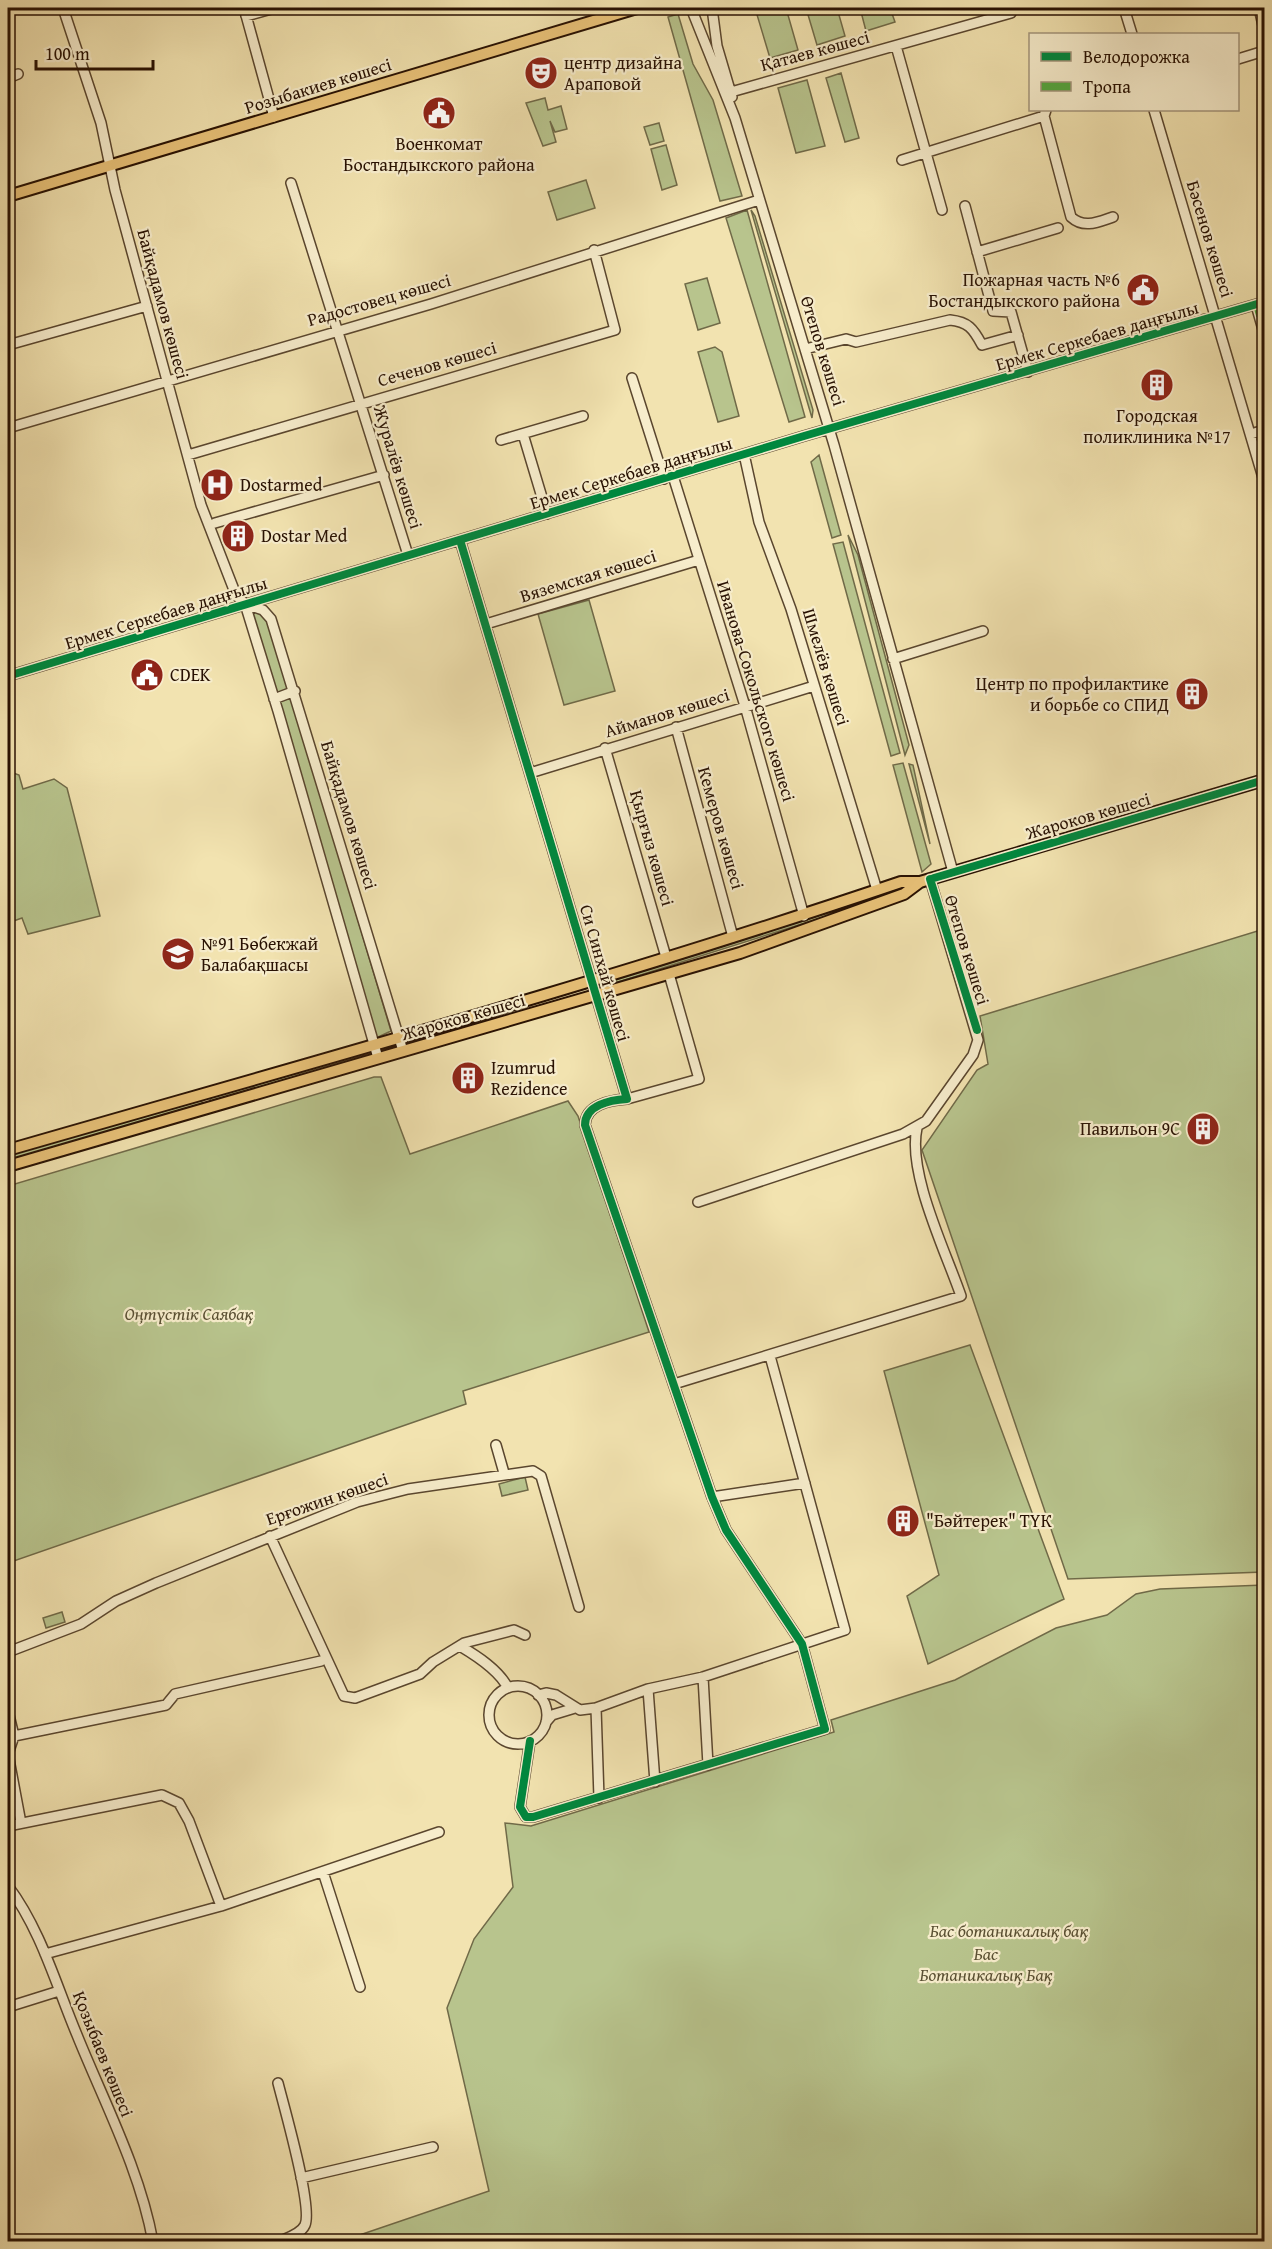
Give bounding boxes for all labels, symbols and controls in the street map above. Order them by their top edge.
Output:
street label: Қатаев көшесі [757,23,873,78]
scale bar [36,33,153,71]
legend [1029,33,1239,111]
text: 100 m [45,40,90,67]
text: Велодорожка [1083,43,1190,70]
place label: центр дизайна Араповой [564,49,683,97]
street label: Розыбакиев көшесі [241,50,395,121]
theatre icon: центр дизайна Араповой [523,55,559,91]
text: Тропа [1083,73,1131,100]
public building icon: Военкомат Бостандыкского района [421,95,457,131]
place label: Военкомат Бостандыкского района [343,130,535,178]
street label: Бәсенов көшесі [1180,177,1241,301]
street label: Байқадамов көшесі [130,226,197,382]
street label: Радостовец көшесі [304,266,454,333]
place label: Пожарная часть №6 Бостандыкского района [929,266,1120,314]
public building icon: Пожарная часть №6 Бостандыкского района [1125,272,1161,308]
street label: Өтепов көшесі [794,292,853,409]
street label: Ермек Серкебаев даңғылы [992,293,1202,377]
street label: Сеченов көшесі [374,334,499,393]
building icon: Городская поликлиника №17 [1139,367,1175,403]
street label: Журалёв көшесі [367,401,430,532]
place label: Городская поликлиника №17 [1083,402,1231,450]
street label: Ермек Серкебаев даңғылы [526,429,736,516]
hospital icon: Dostarmed [199,467,235,503]
place label: Dostarmed [240,471,323,498]
building icon: Dostar Med [220,518,256,554]
place label: Dostar Med [261,522,348,549]
street label: Вяземская көшесі [516,542,659,609]
street label: Ермек Серкебаев даңғылы [61,569,271,656]
street label: Иванова-Сокольского көшесі [710,577,803,805]
street label: Шмелёв көшесі [796,605,857,729]
public building icon: CDEK [129,657,165,693]
place label: CDEK [170,661,211,688]
place label: Центр по профилактике и борьбе со СПИД [976,670,1169,718]
building icon: Центр по профилактике и борьбе со СПИД [1174,676,1210,712]
street label: Айманов көшесі [601,681,733,744]
street label: Байқадамов көшесі [314,737,385,893]
street label: Кемеров көшесі [691,763,752,892]
street label: Жароков көшесі [1021,785,1153,846]
street label: Қырғыз көшесі [623,787,682,909]
street label: Өтепов көшесі [938,891,997,1008]
street label: Си Синхай көшесі [573,901,638,1045]
place label: №91 Бөбекжай Балабақшасы [201,930,319,978]
school or university icon: №91 Бөбекжай Балабақшасы [160,936,196,972]
street label: Жароков көшесі [396,986,528,1047]
place label: Izumrud Rezidence [491,1054,567,1102]
building icon: Izumrud Rezidence [450,1060,486,1096]
building icon: Павильон 9C [1185,1111,1221,1147]
place label: Павильон 9C [1080,1115,1180,1142]
park label: Оңтүстік Саябақ [124,1300,254,1327]
street label: Ерғожин көшесі [262,1465,392,1532]
building icon: "Бәйтерек" ТҮК [885,1503,921,1539]
place label: "Бәйтерек" ТҮК [926,1507,1052,1534]
park label: Бас ботаникалық бақ [930,1917,1088,1944]
park label: Бас Ботаникалық Бақ [919,1940,1053,1988]
street label: Қозыбаев көшесі [66,1987,141,2121]

